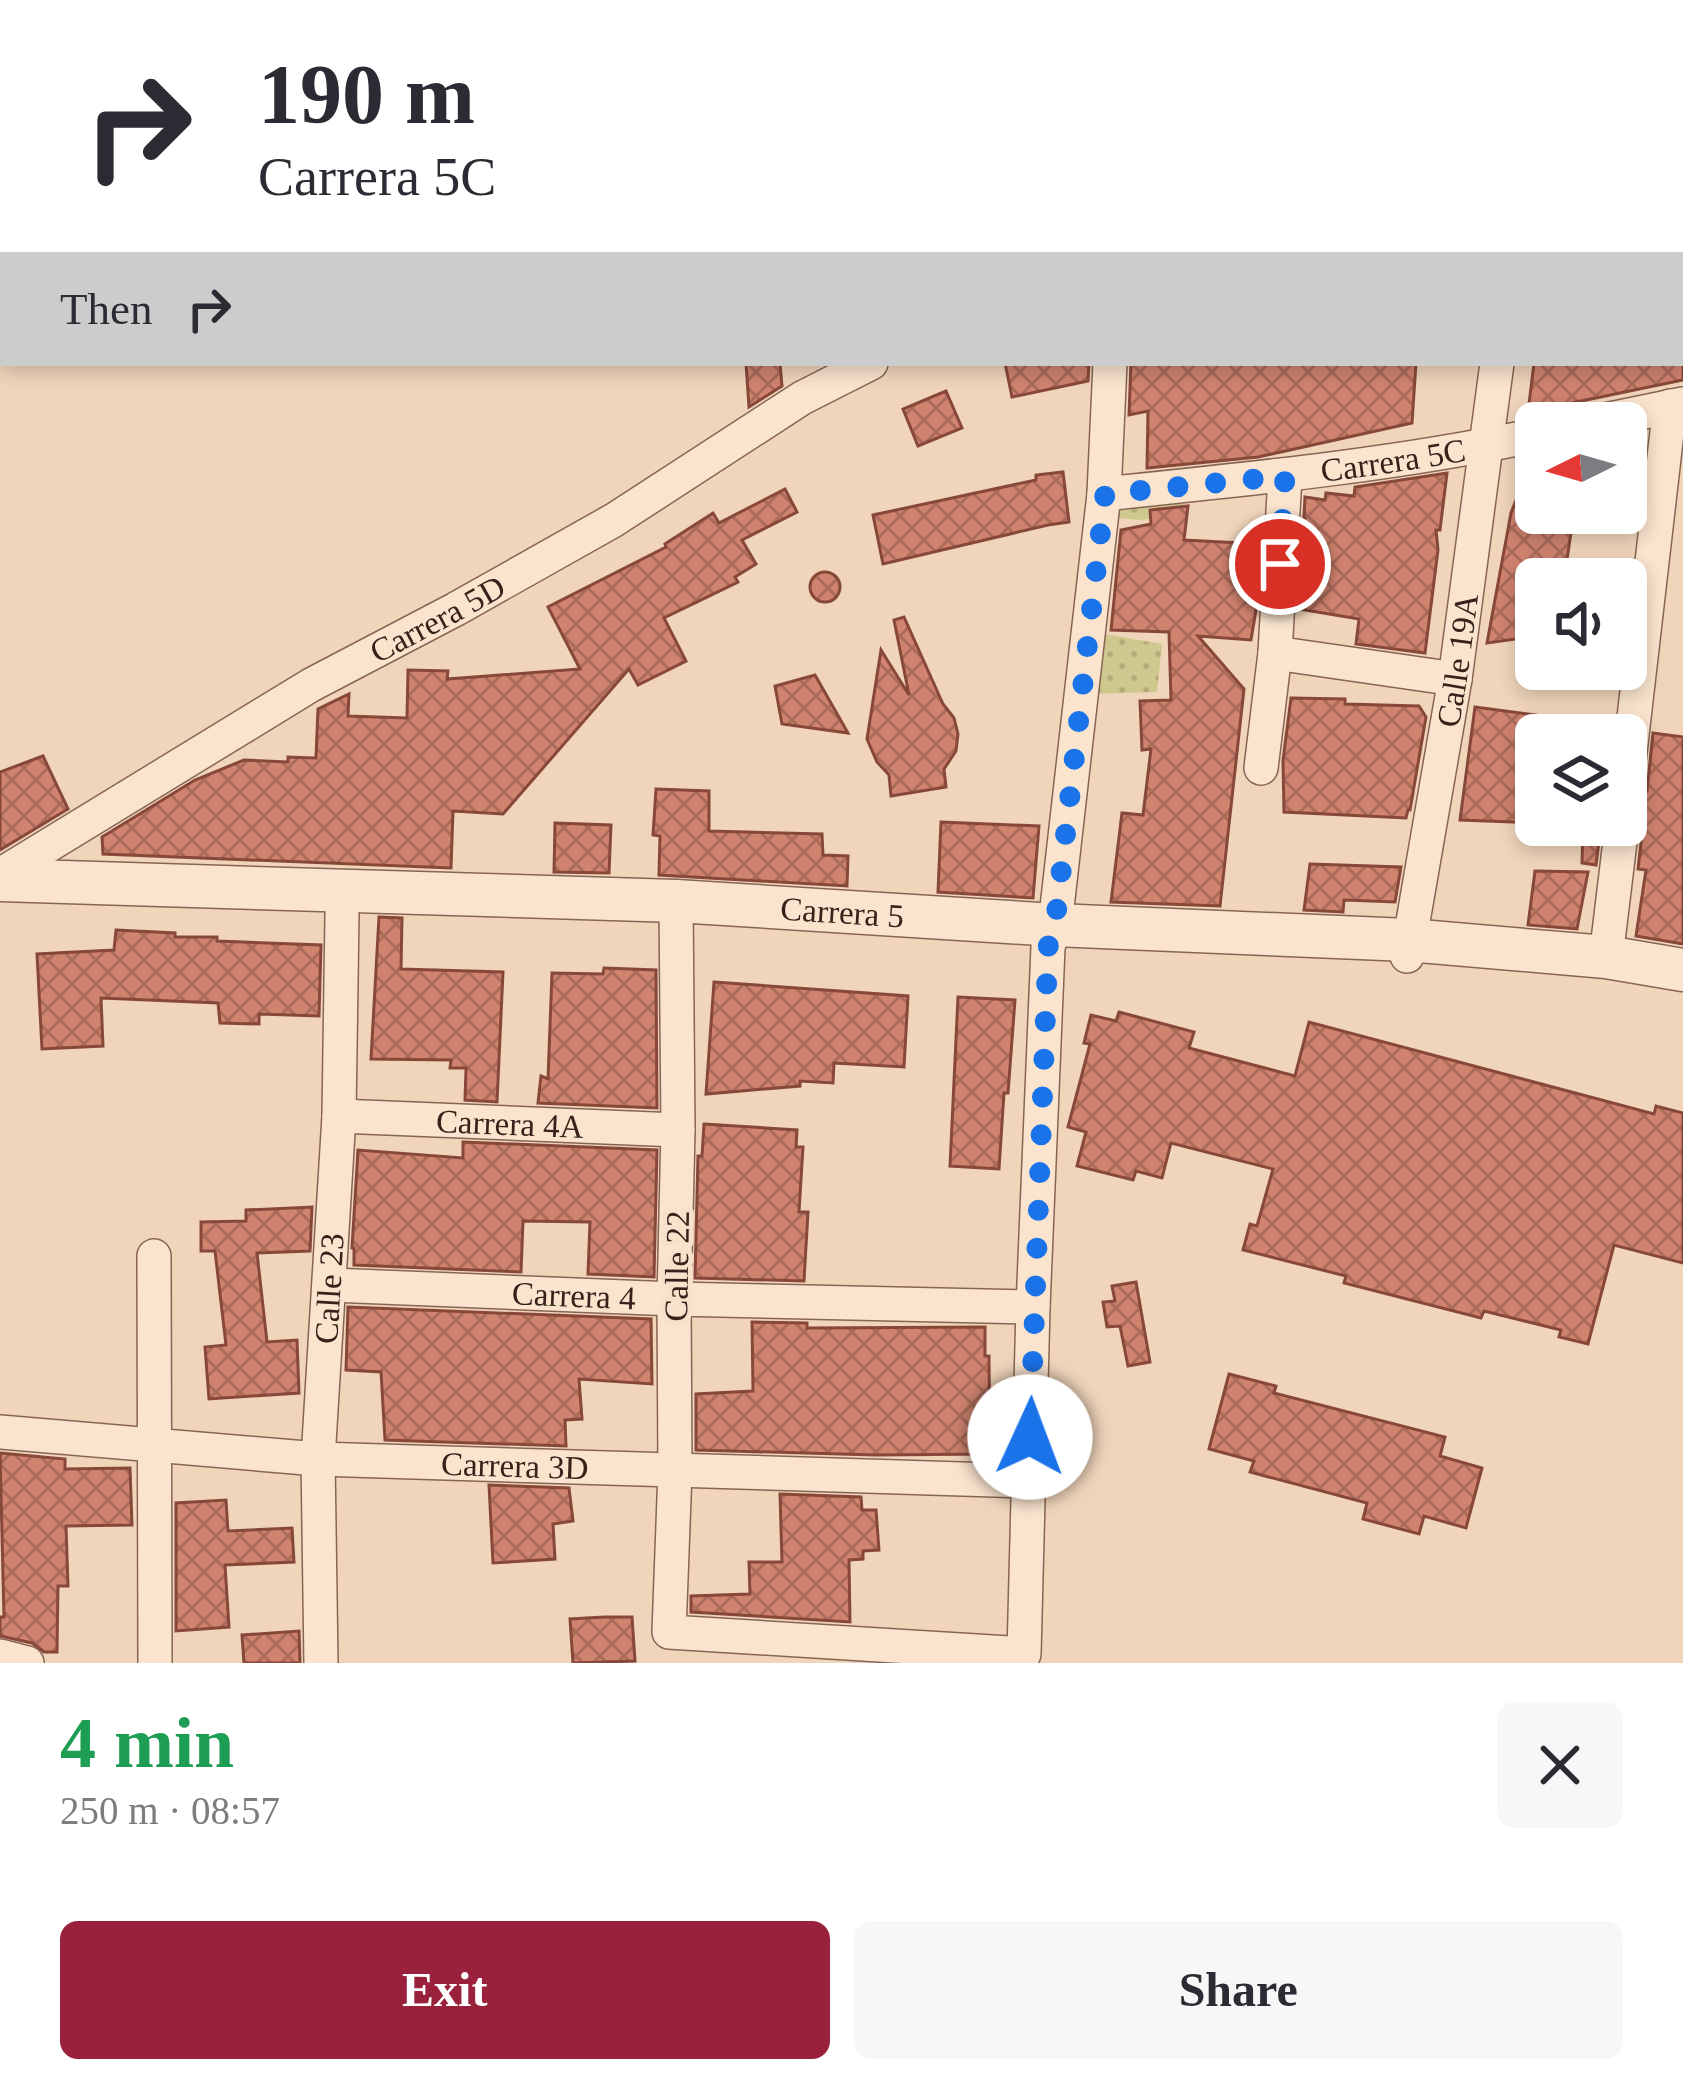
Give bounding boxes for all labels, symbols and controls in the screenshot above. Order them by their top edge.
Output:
icon: right [60,48,216,204]
text: 190 m [258,48,475,141]
text: Carrera 5C [258,147,496,207]
icon: right [176,276,242,342]
text: Then [60,284,152,334]
north arrow [1515,402,1647,534]
map controls [1515,402,1647,846]
street label: Carrera 5C [1319,432,1468,489]
pin [1229,513,1331,615]
icon: arrive [1247,531,1313,597]
button: sound [1515,558,1647,690]
street label: Carrera 5D [364,568,511,670]
street label: Calle 19A [1430,591,1485,730]
button: layers [1515,714,1647,846]
street label: Carrera 5 [779,891,905,934]
street label: Carrera 4A [435,1103,584,1145]
street label: Calle 22 [658,1210,696,1322]
street label: Calle 23 [308,1232,351,1345]
street label: Carrera 4 [511,1275,636,1316]
position arrow [967,1374,1093,1500]
street label: Carrera 3D [440,1446,589,1486]
button: close [1497,1702,1623,1828]
text: 4 min [60,1703,234,1783]
text: 250 m · 08:57 [60,1789,280,1832]
button: Exit [60,1921,830,2059]
button: Share [854,1921,1623,2059]

